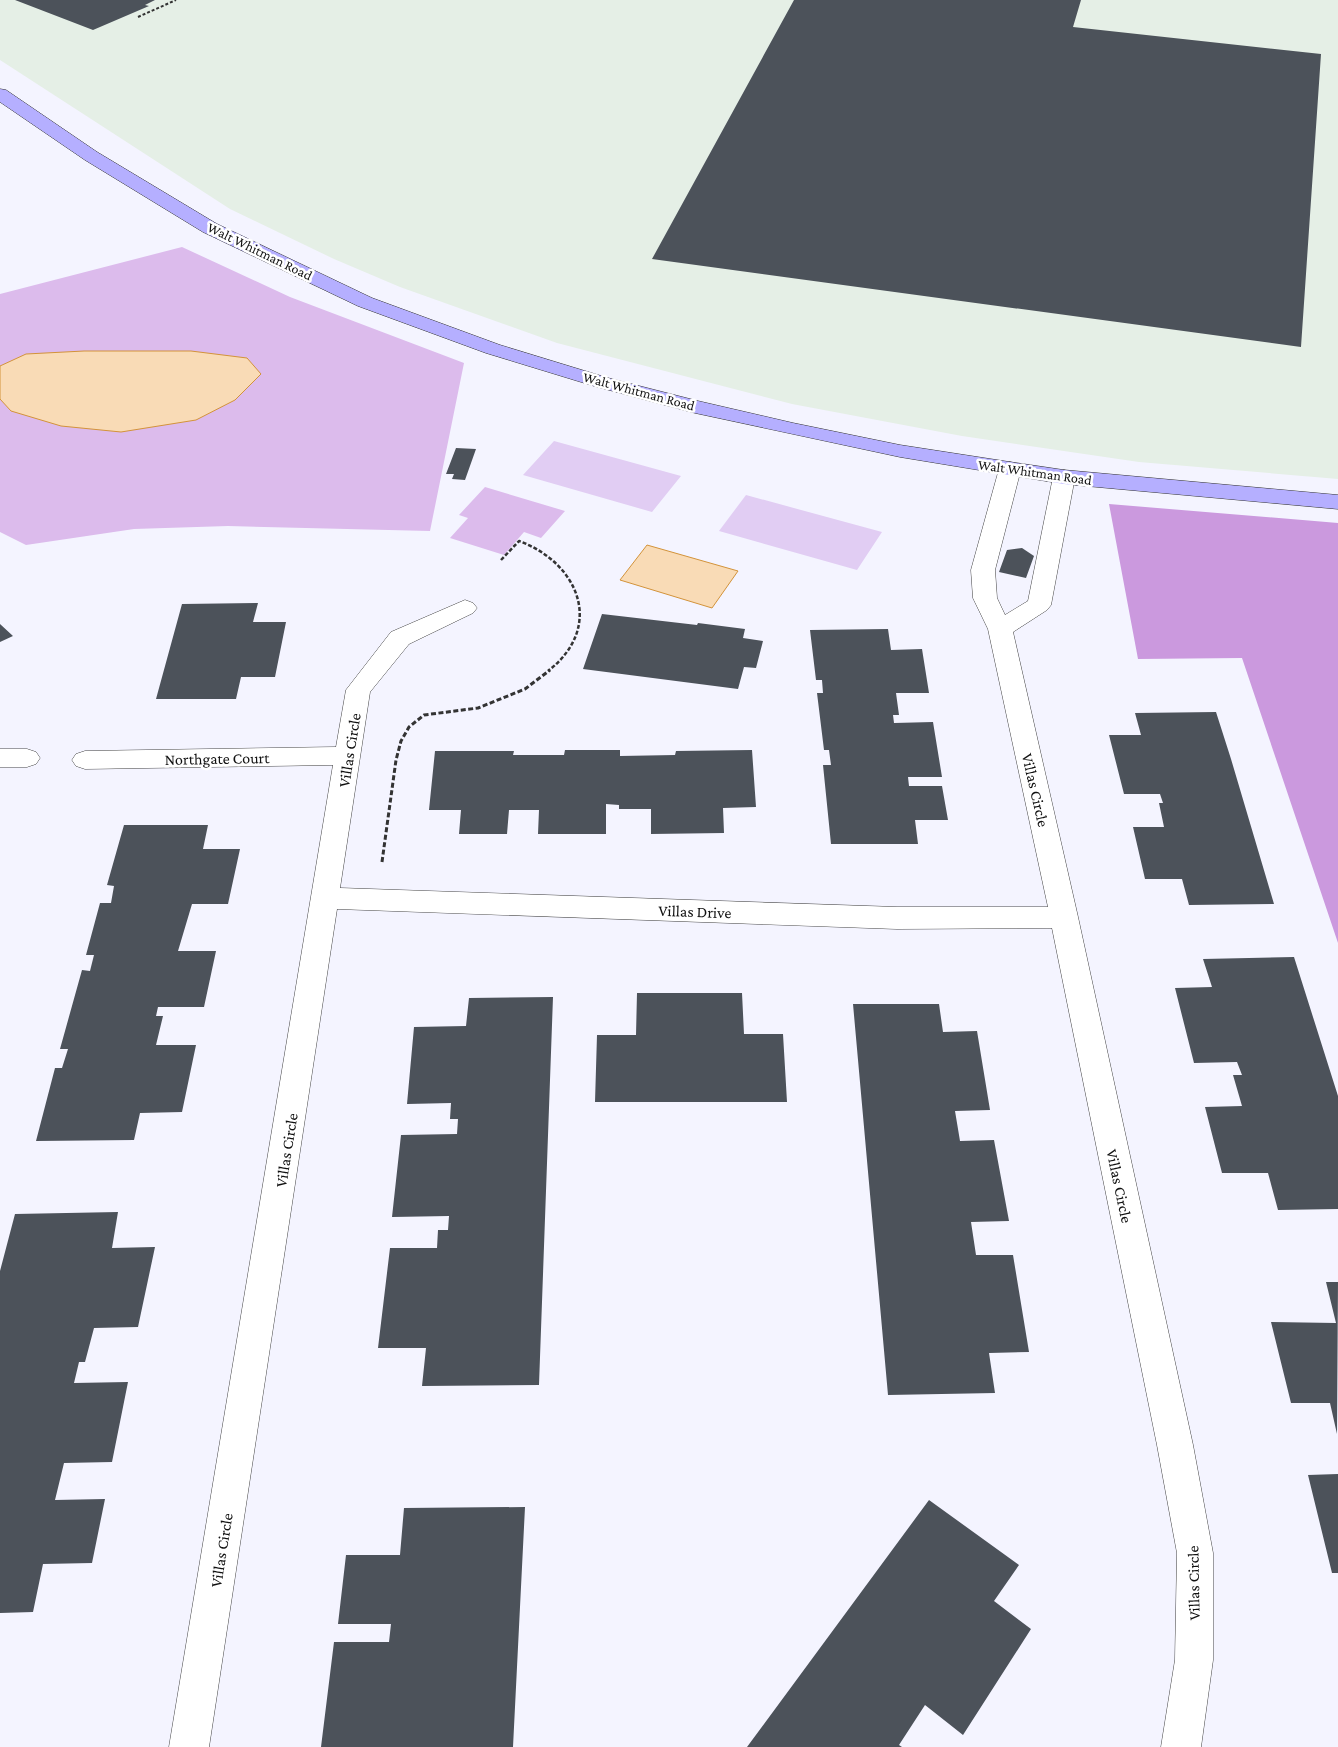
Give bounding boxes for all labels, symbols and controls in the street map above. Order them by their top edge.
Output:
street label: Walt Whitman Road [205,219,316,284]
street label: Walt Whitman Road [582,368,697,414]
street label: Walt Whitman Road [977,456,1093,488]
street label: Villas Circle [335,712,364,788]
street label: Northgate Court [164,749,270,769]
street label: Villas Circle [1019,752,1052,829]
street label: Villas Drive [658,902,732,921]
street label: Villas Circle [272,1112,301,1188]
street label: Villas Circle [1103,1148,1136,1225]
street label: Villas Circle [207,1512,236,1588]
street label: Villas Circle [1184,1545,1203,1621]

